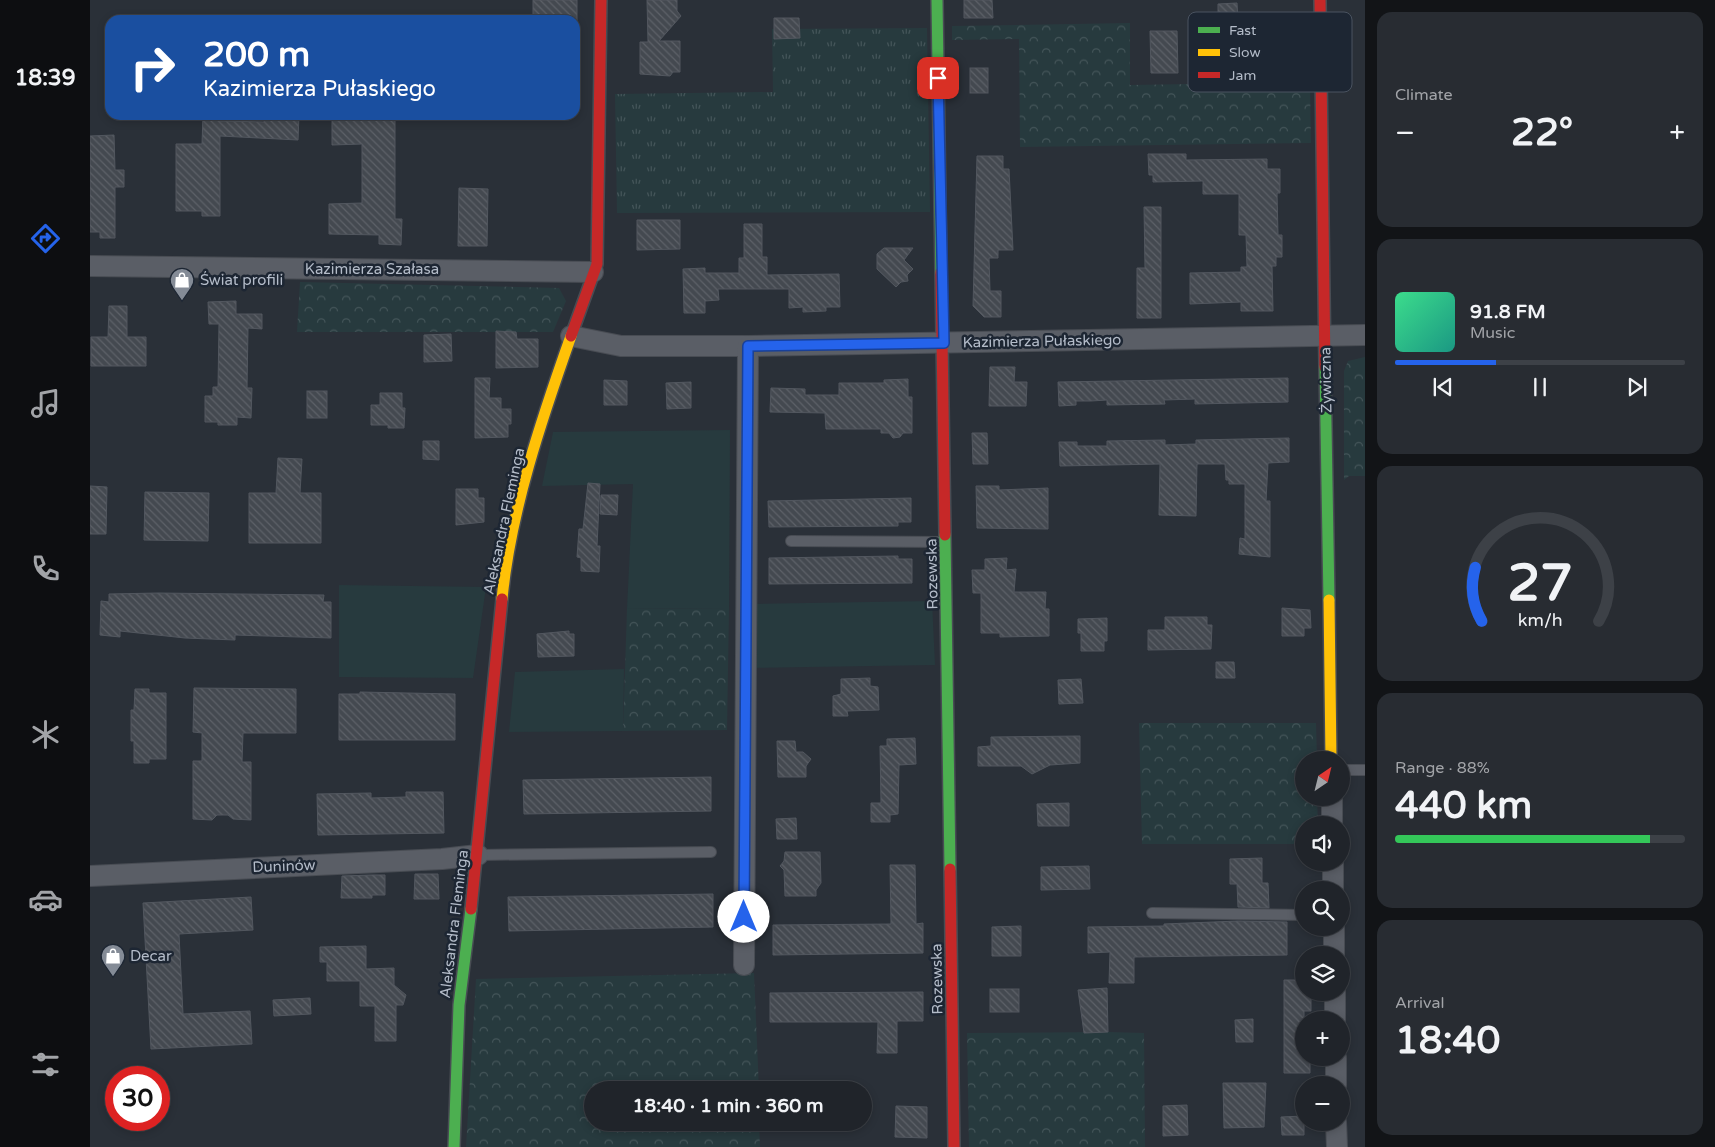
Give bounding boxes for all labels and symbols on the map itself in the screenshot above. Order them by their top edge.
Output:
legend [1188,12,1352,92]
text: Fast [1229,22,1257,39]
text: Slow [1229,44,1261,61]
pin [917,57,959,99]
text: Jam [1229,67,1256,84]
street label: Kazimierza Szałasa [305,260,439,278]
shop icon: Świat profili [169,267,195,301]
place label: Świat profili [200,271,283,289]
street label: Kazimierza Pułaskiego [962,331,1122,351]
street label: Żywiczna [1316,347,1336,413]
street label: Aleksandra Fleminga [480,446,528,596]
street label: Rozewska [922,538,942,610]
north arrow [1295,751,1350,806]
street label: Aleksandra Fleminga [436,849,472,999]
street label: Duninów [252,856,316,876]
position arrow [717,890,769,942]
shop icon: Decar [100,943,126,977]
street label: Rozewska [927,943,947,1015]
place label: Decar [130,947,172,965]
speed limit sign: 30 [105,1066,170,1131]

